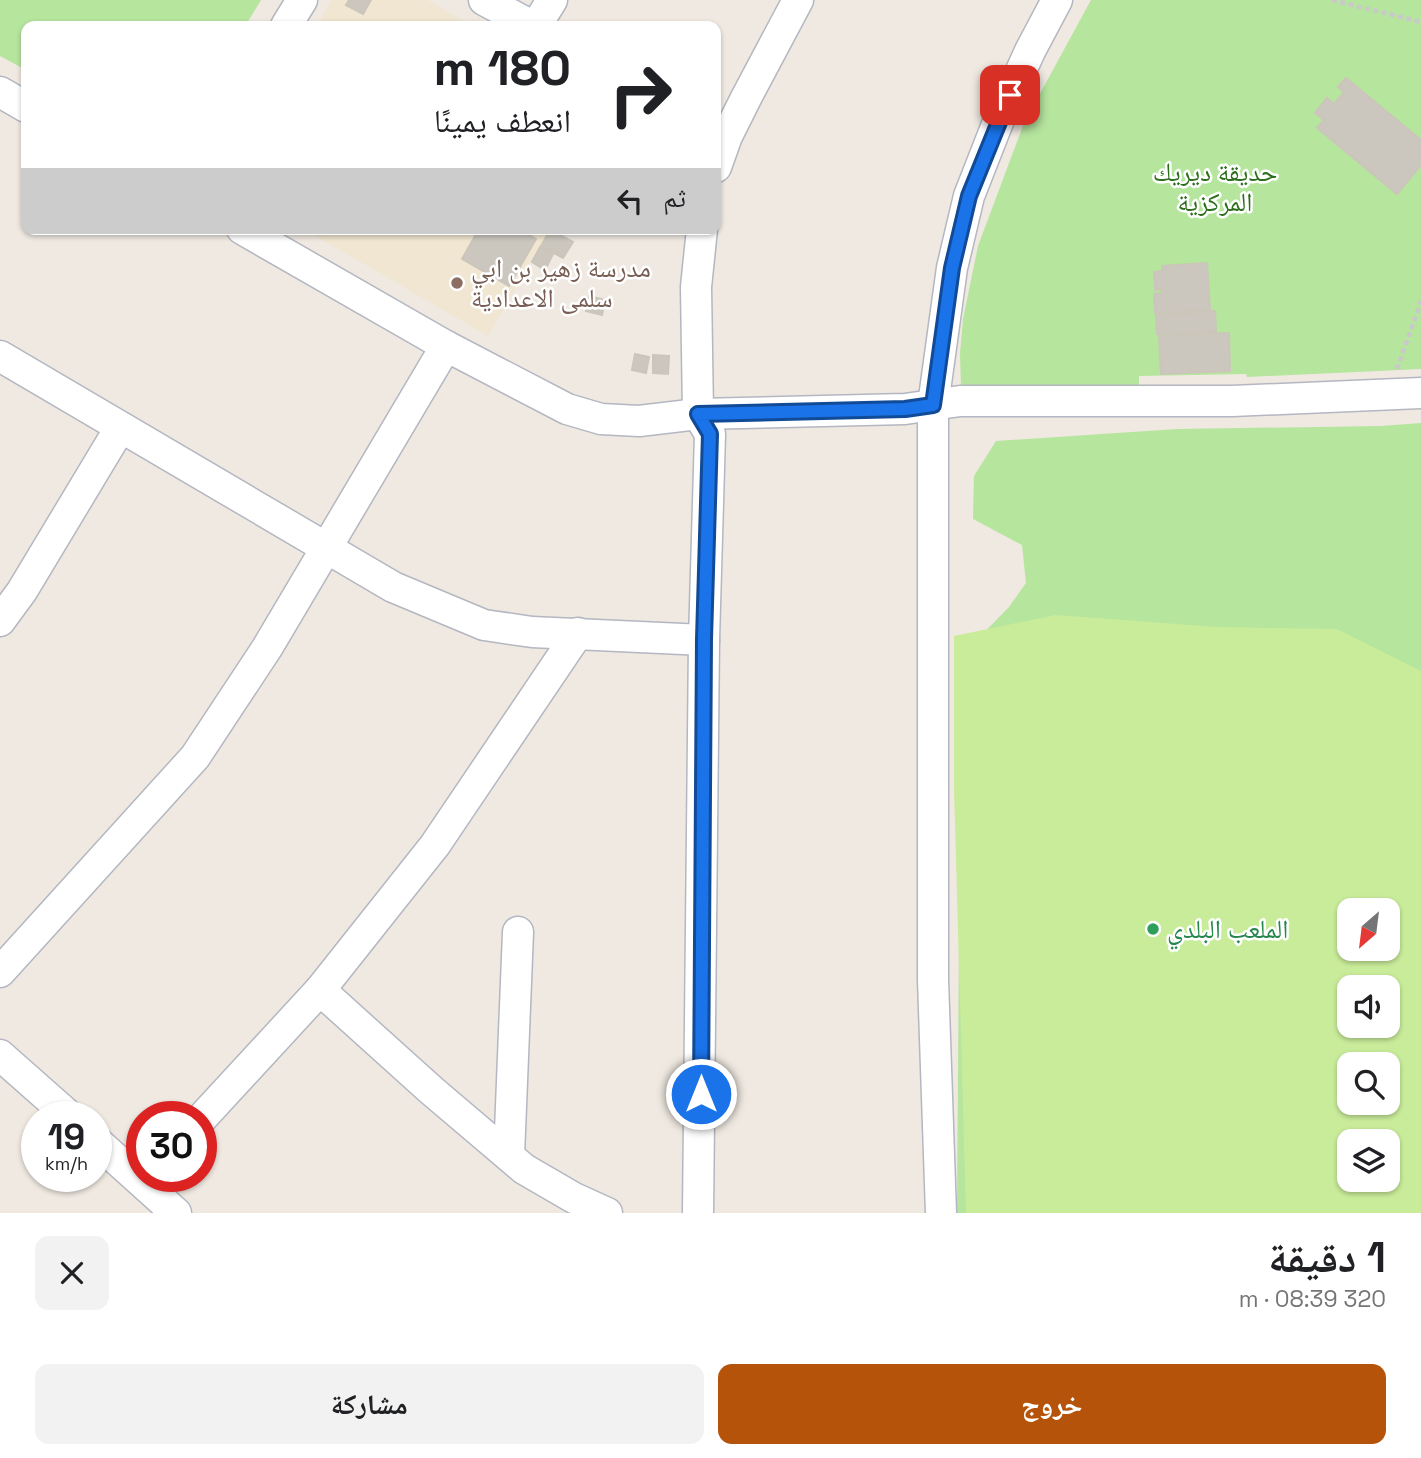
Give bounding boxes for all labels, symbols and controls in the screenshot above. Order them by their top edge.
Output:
text: 180 m [433,37,571,99]
icon: right [595,49,686,140]
pin [980,65,1040,125]
icon: arrive [991,76,1029,114]
text: انعطف يمينًا [434,101,571,141]
park label: حديقة ديريك المركزية [1153,155,1277,219]
text: ثم [663,181,686,215]
icon: left [611,182,649,220]
place label: مدرسة زهير بن ابي سلمى الاعدادية [471,251,651,315]
marker: مدرسة زهير بن ابي سلمى الاعدادية [449,275,465,291]
north arrow [1337,898,1400,961]
map controls [1337,898,1400,1192]
place label: الملعب البلدي [1167,912,1289,950]
marker: الملعب البلدي [1145,921,1161,937]
button: sound [1337,975,1400,1038]
button: search [1337,1052,1400,1115]
position arrow [664,1057,738,1131]
speed limit sign: 30 [126,1101,217,1192]
text: 19 [48,1115,85,1159]
button: layers [1337,1129,1400,1192]
text: km/h [45,1152,88,1175]
text: 1 دقيقة [1268,1231,1386,1284]
button: close [35,1236,109,1310]
text: 320 m · 08:39 [1239,1284,1386,1314]
button: مشاركة [35,1364,704,1444]
button: خروج [718,1364,1386,1444]

